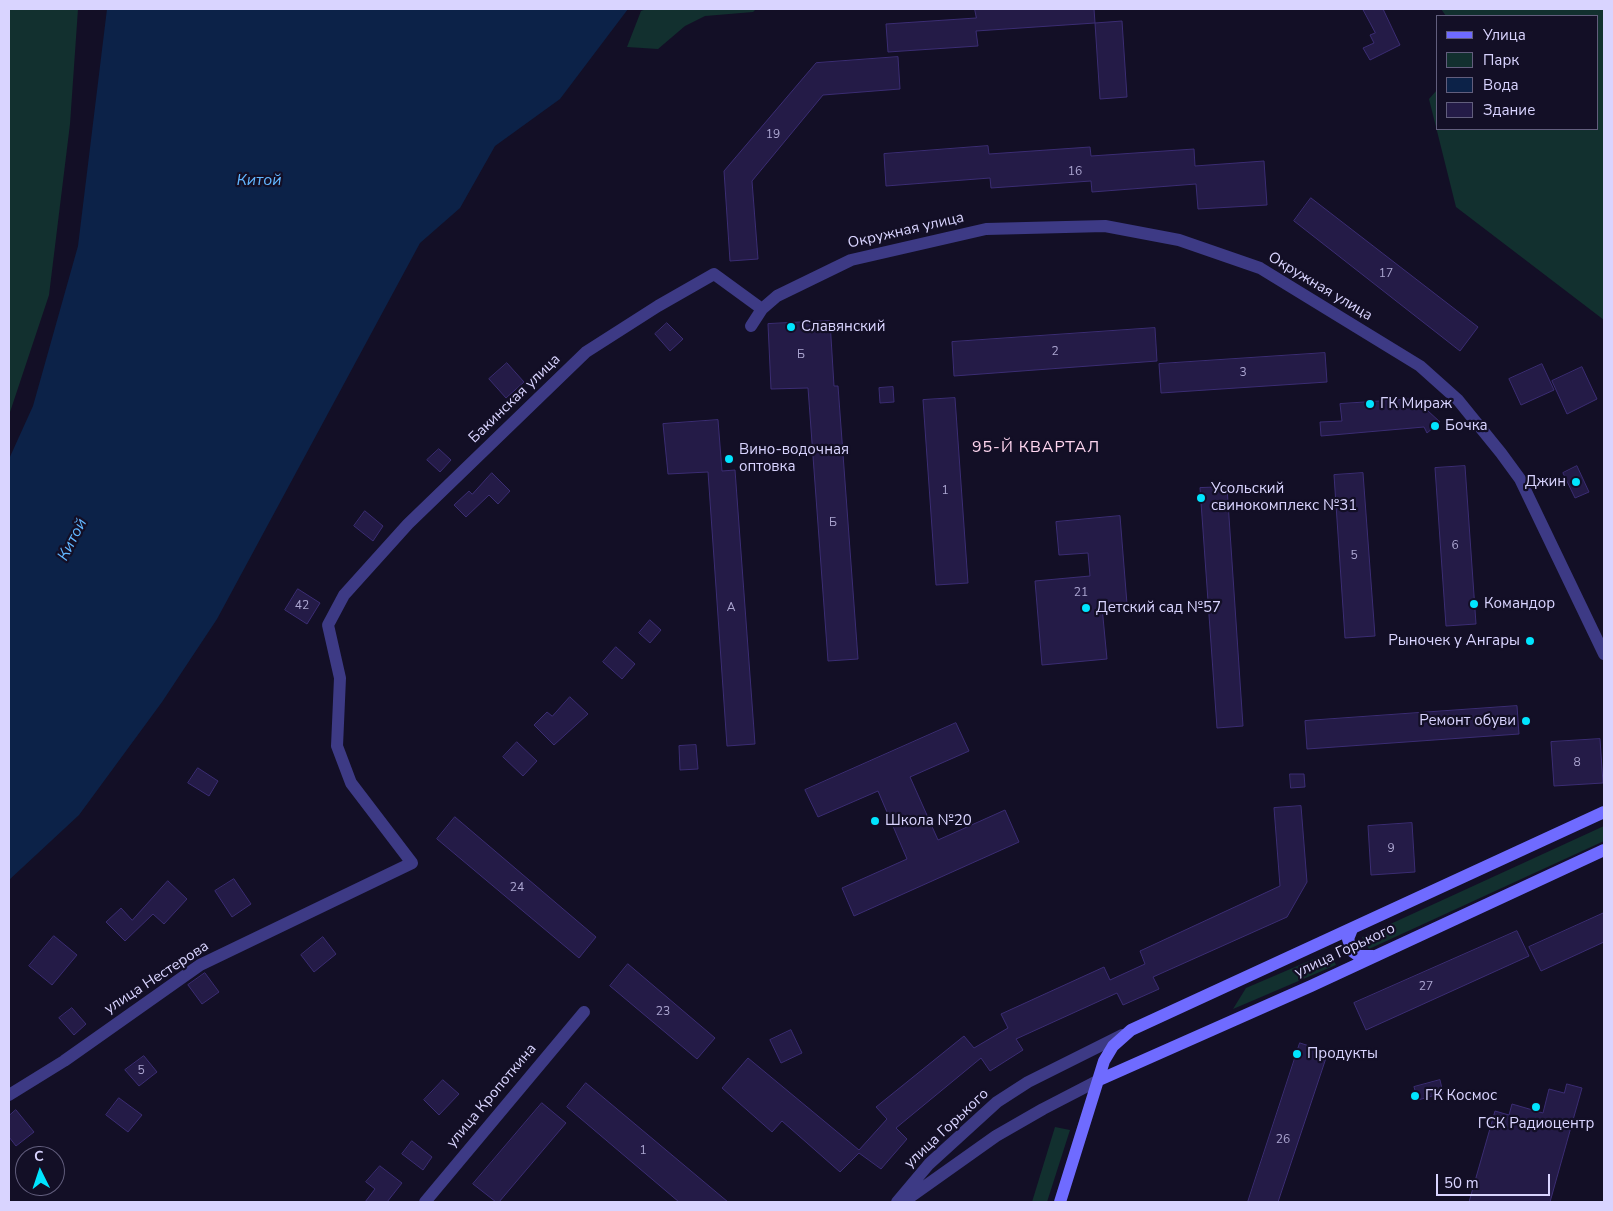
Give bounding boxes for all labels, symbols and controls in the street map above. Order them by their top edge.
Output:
legend [1436,15,1598,130]
text: Улица [1483,25,1526,45]
text: Парк [1483,50,1519,70]
text: Вода [1483,75,1519,95]
text: Здание [1483,100,1535,120]
house number: 19 [766,128,780,142]
house number: 16 [1068,165,1082,179]
water label: Китой [236,171,282,191]
street label: Окружная улица [846,209,966,253]
street label: Окружная улица [1265,249,1375,325]
house number: 17 [1379,267,1393,281]
place label: Славянский [801,318,885,336]
marker: Славянский [785,321,797,333]
house number: 2 [1051,345,1059,359]
house number: Б [797,348,805,362]
street label: Бакинская улица [465,351,565,447]
house number: 3 [1239,366,1247,380]
place label: ГК Мираж [1380,395,1452,413]
marker: ГК Мираж [1364,398,1376,410]
place label: Бочка [1445,417,1488,435]
marker: Бочка [1429,420,1441,432]
district label: 95-Й КВАРТАЛ [970,438,1102,458]
place label: Вино-водочная оптовка [739,441,849,476]
marker: Вино-водочная оптовка [723,453,735,465]
place label: Джин [1525,473,1566,491]
marker: Джин [1570,476,1582,488]
place label: Усольский свинокомплекс №31 [1211,480,1357,515]
house number: 1 [941,484,949,498]
marker: Усольский свинокомплекс №31 [1195,492,1207,504]
water label: Китой [54,516,92,564]
house number: Б [829,516,837,530]
house number: 6 [1451,539,1459,553]
house number: 5 [1350,549,1358,563]
house number: 21 [1074,586,1088,600]
place label: Командор [1484,595,1555,613]
marker: Командор [1468,598,1480,610]
house number: 42 [295,599,309,613]
place label: Детский сад №57 [1096,599,1221,617]
house number: А [727,601,735,615]
marker: Детский сад №57 [1080,602,1092,614]
place label: Рыночек у Ангары [1388,632,1520,650]
marker: Рыночек у Ангары [1524,635,1536,647]
place label: Ремонт обуви [1419,712,1516,730]
marker: Ремонт обуви [1520,715,1532,727]
house number: 8 [1573,756,1581,770]
place label: Школа №20 [885,812,972,830]
marker: Школа №20 [869,815,881,827]
house number: 9 [1387,842,1395,856]
house number: 24 [510,881,524,895]
street label: улица Горького [1292,920,1398,982]
street label: улица Нестерова [101,938,213,1018]
house number: 27 [1419,980,1433,994]
house number: 23 [656,1005,670,1019]
street label: улица Кропоткина [443,1040,541,1152]
place label: Продукты [1307,1045,1378,1063]
marker: Продукты [1291,1048,1303,1060]
house number: 5 [137,1064,145,1078]
street label: улица Горького [901,1085,993,1173]
place label: ГК Космос [1425,1087,1497,1105]
marker: ГК Космос [1409,1090,1421,1102]
marker: ГСК Радиоцентр [1530,1101,1542,1113]
place label: ГСК Радиоцентр [1478,1115,1594,1133]
house number: 26 [1276,1133,1290,1147]
house number: 1 [639,1144,647,1158]
north arrow [15,1146,65,1196]
text: С [34,1147,44,1166]
scale bar [1438,1164,1552,1196]
text: 50 m [1444,1173,1479,1193]

